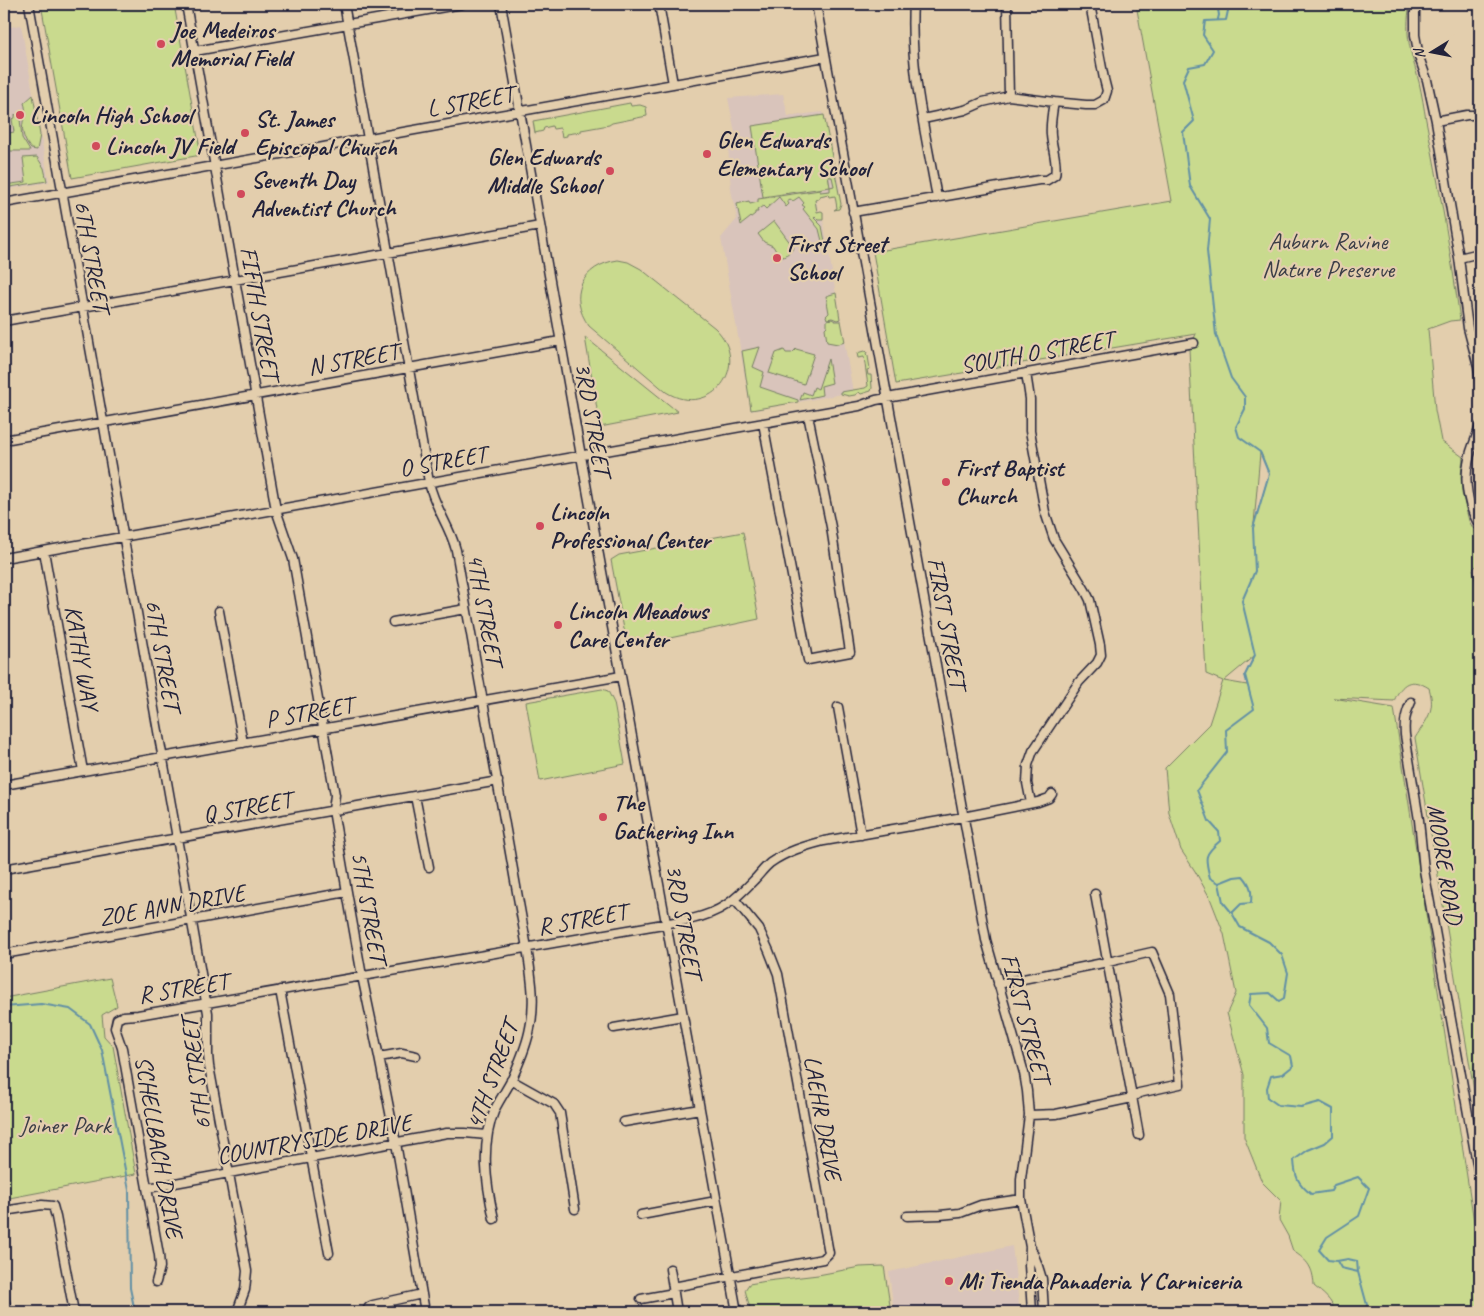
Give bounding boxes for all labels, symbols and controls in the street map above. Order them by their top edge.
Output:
place label: Joe Medeiros Memorial Field [169,15,295,73]
north arrow [1406,28,1456,78]
marker: Joe Medeiros Memorial Field [155,38,167,50]
text: N [1410,46,1429,60]
street label: L STREET [424,78,521,123]
place label: Lincoln High School [30,100,197,130]
place label: St. James Episcopal Church [255,104,398,162]
marker: Lincoln High School [14,109,26,121]
place label: Glen Edwards Elementary School [717,125,874,183]
marker: St. James Episcopal Church [239,127,251,139]
place label: Lincoln JV Field [106,131,238,161]
marker: Lincoln JV Field [90,140,102,152]
place label: Glen Edwards Middle School [487,142,605,200]
marker: Glen Edwards Elementary School [701,148,713,160]
place label: Seventh Day Adventist Church [251,165,397,223]
marker: Glen Edwards Middle School [604,165,616,177]
marker: Seventh Day Adventist Church [235,188,247,200]
street label: 6TH STREET [67,198,118,320]
park label: Auburn Ravine Nature Preserve [1262,226,1396,284]
place label: First Street School [787,229,890,287]
street label: FIFTH STREET [234,244,287,388]
marker: First Street School [771,252,783,264]
street label: SOUTH O STREET [958,323,1121,380]
street label: N STREET [305,335,407,382]
street label: 3RD STREET [568,360,619,484]
street label: O STREET [397,438,494,483]
place label: First Baptist Church [956,453,1066,511]
marker: First Baptist Church [940,476,952,488]
place label: Lincoln Professional Center [550,497,712,555]
marker: Lincoln Professional Center [534,520,546,532]
street label: 4TH STREET [460,551,511,673]
street label: FIRST STREET [921,555,974,697]
place label: Lincoln Meadows Care Center [568,596,711,654]
street label: 6TH STREET [138,597,189,719]
street label: KATHY WAY [58,603,106,716]
marker: Lincoln Meadows Care Center [552,619,564,631]
street label: P STREET [263,689,361,734]
street label: Q STREET [201,783,299,830]
place label: The Gathering Inn [613,788,734,846]
street label: MOORE ROAD [1421,802,1470,928]
marker: The Gathering Inn [597,811,609,823]
street label: 5TH STREET [344,849,395,971]
street label: 3RD STREET [659,862,710,986]
street label: ZOE ANN DRIVE [97,877,250,933]
street label: R STREET [535,895,635,942]
street label: FIRST STREET [994,950,1059,1091]
street label: R STREET [136,965,236,1010]
street label: 6TH STREET [174,1011,218,1131]
street label: 4TH STREET [459,1012,527,1133]
street label: LAEHR DRIVE [797,1053,849,1186]
street label: SCHELLBACH DRIVE [128,1054,190,1243]
street label: COUNTRYSIDE DRIVE [214,1107,416,1171]
park label: Joiner Park [18,1110,113,1140]
place label: Mi Tienda Panaderia Y Carniceria [959,1266,1243,1296]
marker: Mi Tienda Panaderia Y Carniceria [943,1275,955,1287]

